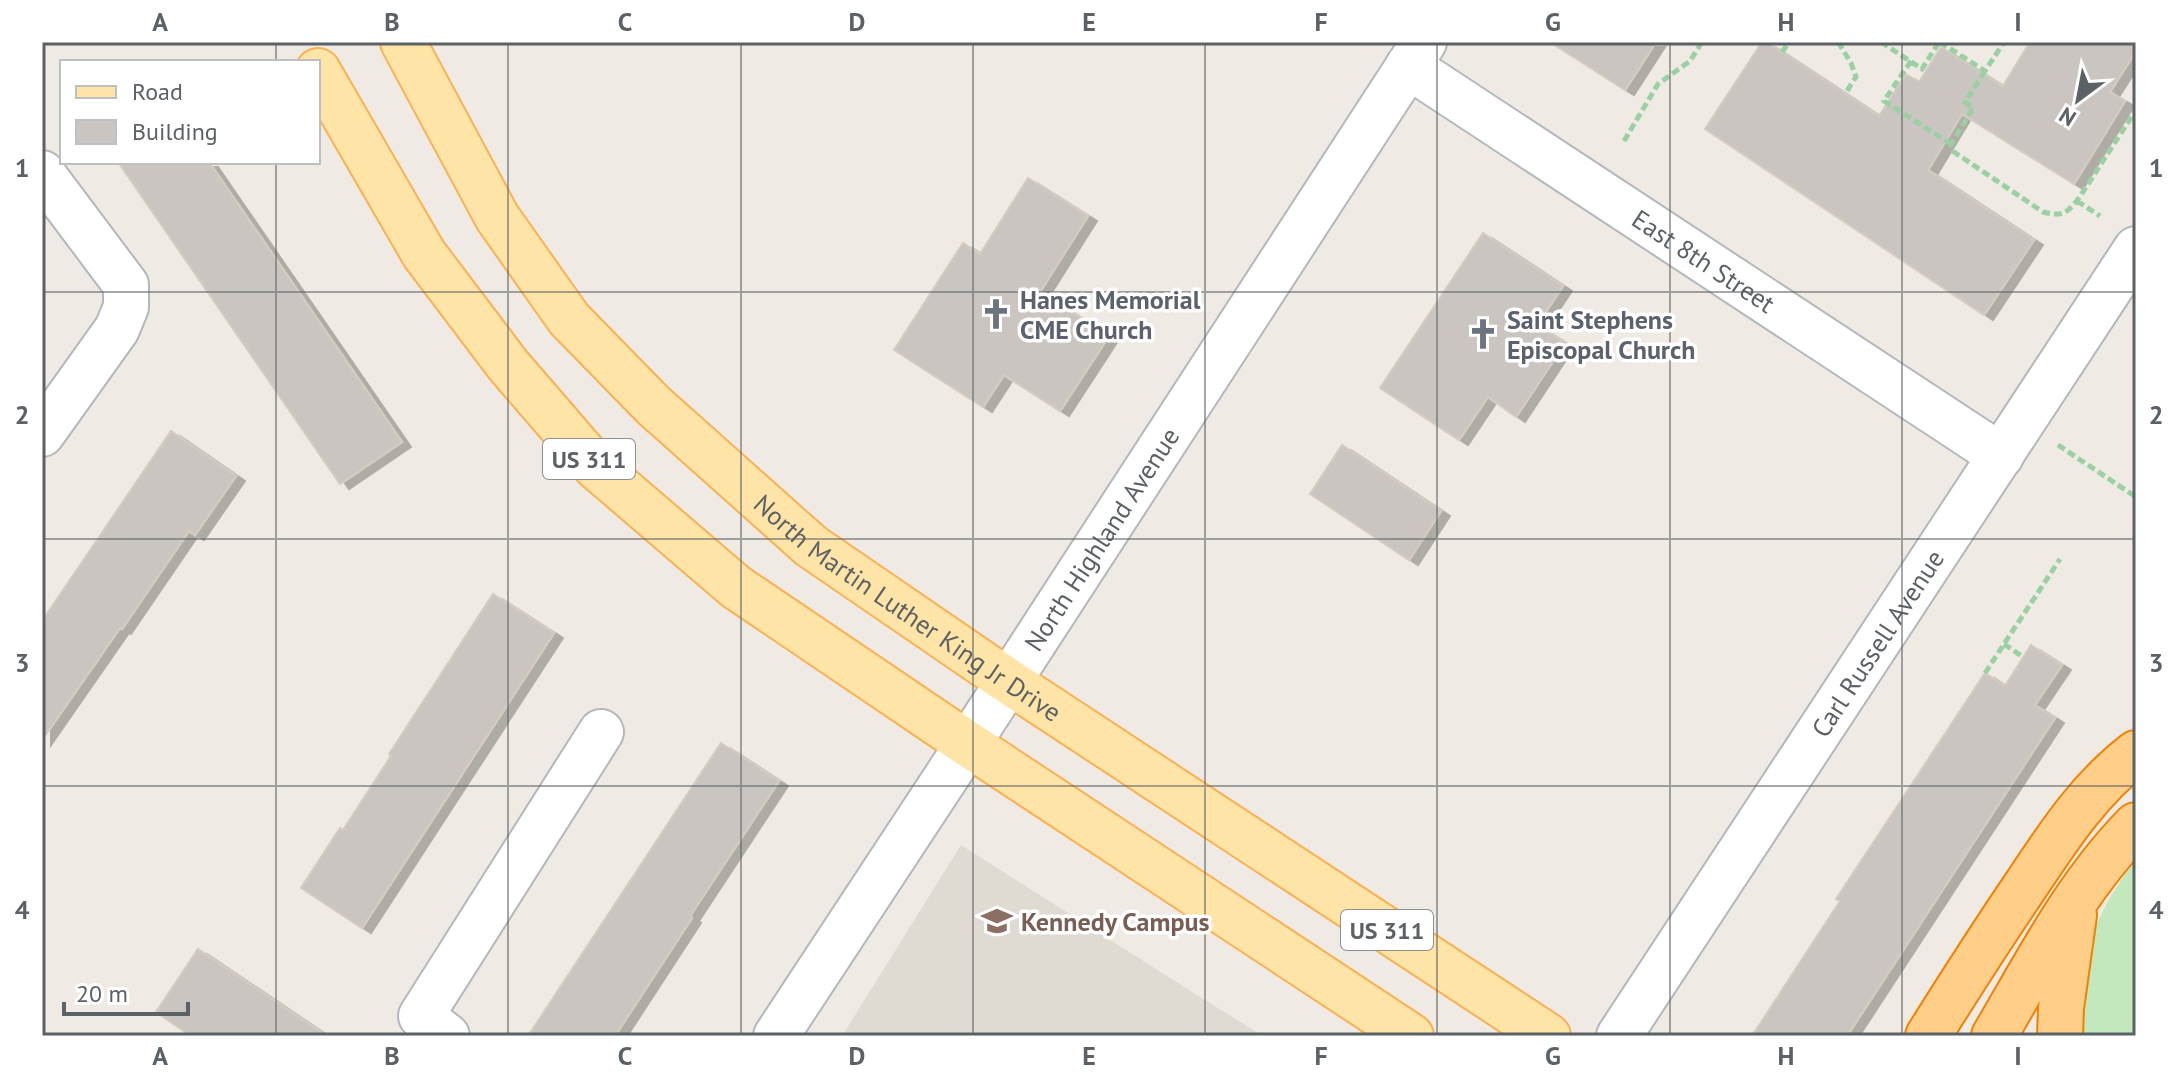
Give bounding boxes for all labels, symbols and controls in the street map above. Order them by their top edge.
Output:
text: A [152,5,168,38]
text: B [384,5,400,38]
text: C [618,5,632,38]
text: D [849,5,865,38]
text: E [1082,5,1096,38]
text: F [1314,5,1328,38]
text: G [1545,5,1561,38]
text: H [1778,5,1794,38]
text: I [2014,5,2022,38]
legend [60,60,320,164]
north arrow [2038,60,2118,140]
text: Road [132,76,183,107]
text: N [2054,101,2081,133]
text: Building [132,116,218,147]
text: 1 [15,151,29,184]
text: 1 [2149,151,2163,184]
street label: East 8th Street [1626,202,1782,320]
place label: Hanes Memorial CME Church [1020,283,1201,346]
church icon: Hanes Memorial CME Church [979,297,1013,331]
place label: Saint Stephens Episcopal Church [1507,303,1695,366]
church icon: Saint Stephens Episcopal Church [1466,317,1500,351]
text: 2 [15,398,29,431]
text: 2 [2149,398,2163,431]
street label: North Highland Avenue [1017,421,1186,657]
road number: US 311 [543,439,635,479]
street label: North Martin Luther King Jr Drive [747,487,1068,728]
street label: Carl Russell Avenue [1804,543,1951,743]
text: 3 [15,646,29,679]
text: 3 [2149,646,2163,679]
text: 4 [15,893,30,926]
text: 4 [2149,893,2164,926]
school or university icon: Kennedy Campus [980,904,1014,938]
place label: Kennedy Campus [1021,905,1209,938]
road number: US 311 [1341,910,1433,950]
scale bar [64,966,188,1016]
text: 20 m [76,978,128,1009]
text: A [152,1039,168,1072]
text: B [384,1039,400,1072]
text: C [618,1039,632,1072]
text: D [849,1039,865,1072]
text: E [1082,1039,1096,1072]
text: F [1314,1039,1328,1072]
text: G [1545,1039,1561,1072]
text: H [1778,1039,1794,1072]
text: I [2014,1039,2022,1072]

